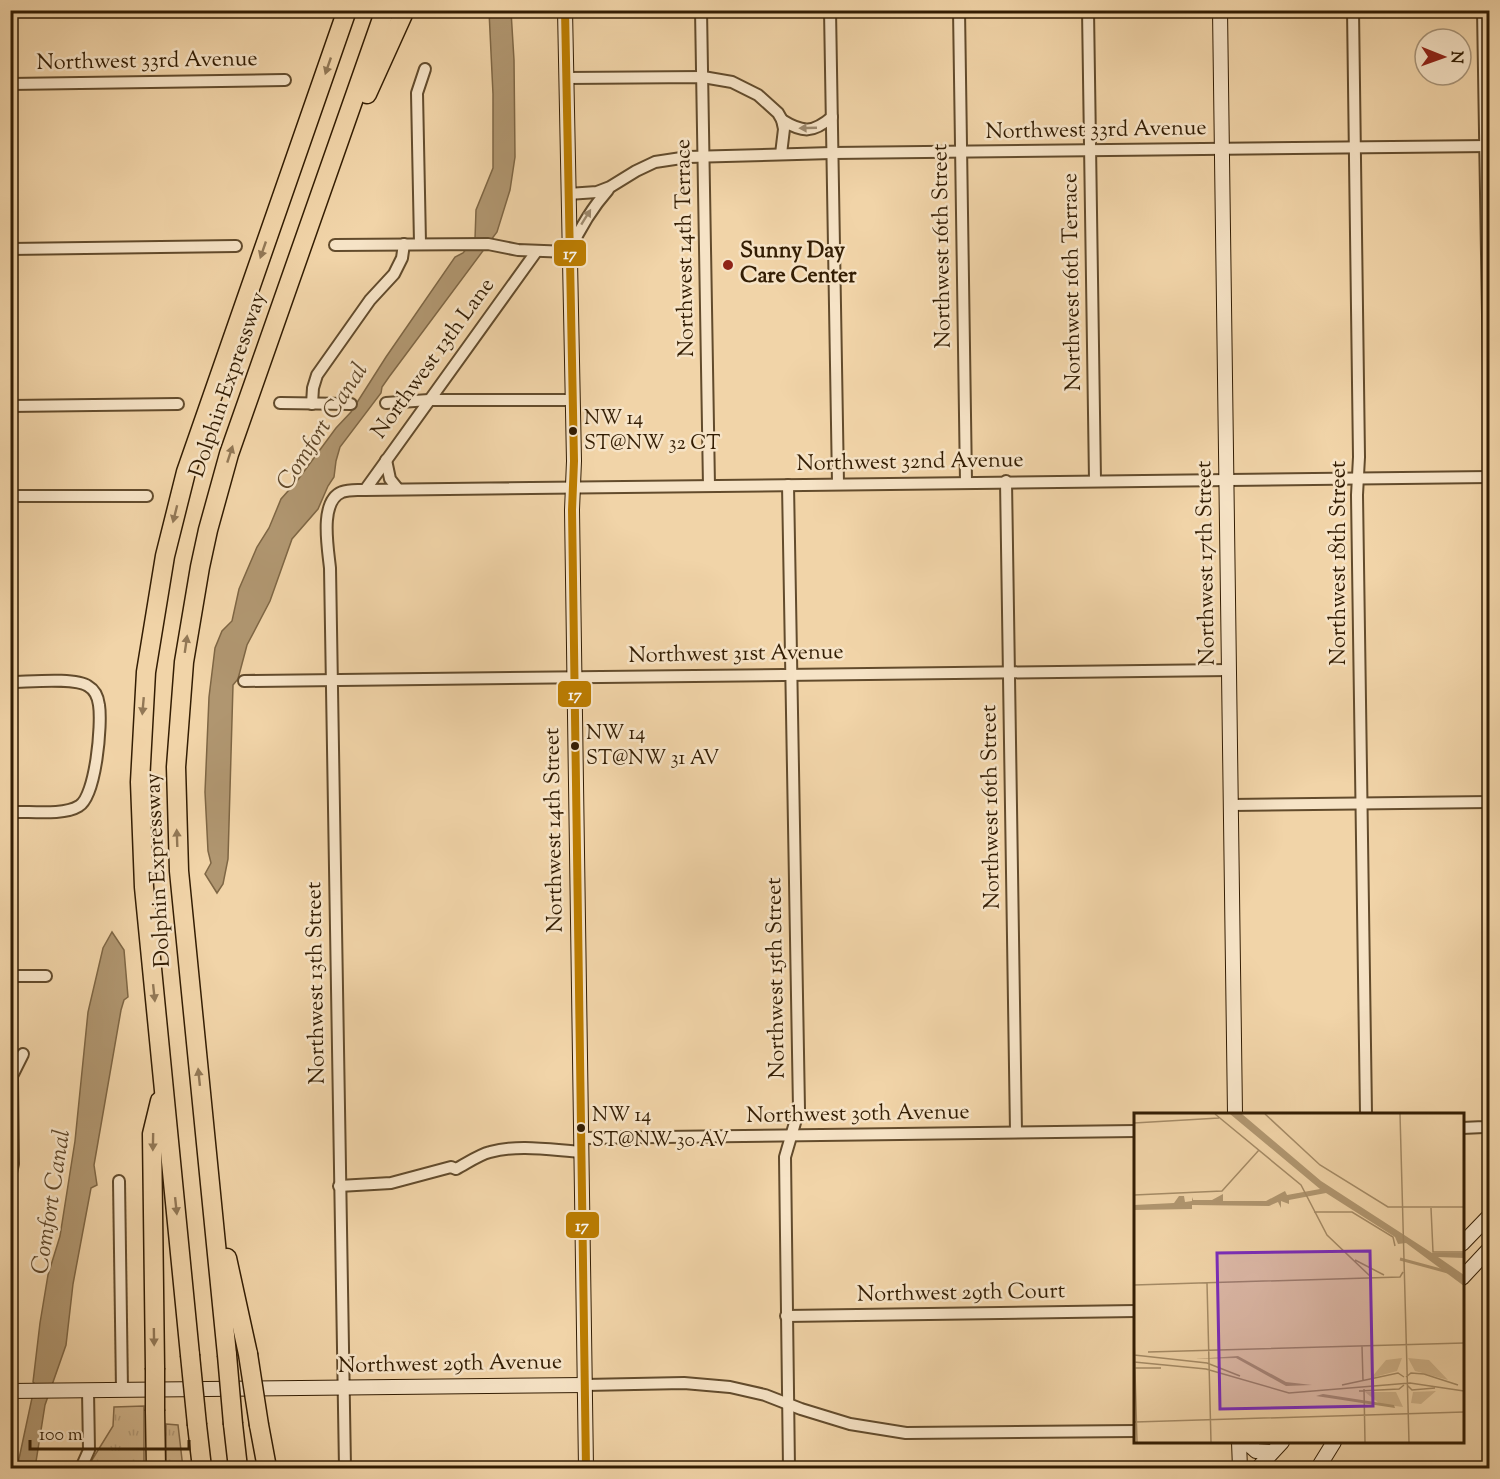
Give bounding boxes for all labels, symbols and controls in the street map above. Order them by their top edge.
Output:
north arrow [1413,27,1473,87]
street label: Northwest 33rd Avenue [36,44,258,80]
text: N [1444,51,1467,64]
one-way arrow [322,57,332,75]
street label: Northwest 33rd Avenue [985,113,1207,149]
one-way arrow [798,123,817,133]
street label: Northwest 14th Terrace [668,138,704,358]
street label: Northwest 16th Street [925,143,961,349]
street label: Northwest 16th Terrace [1055,173,1091,391]
one-way arrow [581,209,592,225]
place label: Sunny Day Care Center [740,236,857,293]
line badge: 17 [553,239,587,267]
one-way arrow [258,241,268,259]
text: 17 [563,244,578,267]
marker: Sunny Day Care Center [721,258,735,272]
street label: Northwest 13th Lane [365,272,503,446]
street label: Dolphin Expressway [182,288,276,482]
water label: Comfort Canal [269,356,377,498]
place label: NW 14 ST@NW 32 CT [584,405,720,459]
marker: NW 14 ST@NW 32 CT [567,425,579,437]
one-way arrow [225,445,235,463]
street label: Northwest 32nd Avenue [796,445,1024,481]
street label: Northwest 17th Street [1189,460,1225,666]
street label: Northwest 18th Street [1324,460,1356,666]
one-way arrow [169,505,179,523]
one-way arrow [182,634,191,653]
street label: Northwest 31st Avenue [628,637,844,673]
line badge: 17 [557,680,592,708]
text: 17 [568,685,583,708]
one-way arrow [138,697,148,716]
street label: Northwest 16th Street [974,704,1010,910]
place label: NW 14 ST@NW 31 AV [586,720,719,774]
street label: Northwest 14th Street [537,727,573,933]
marker: NW 14 ST@NW 31 AV [569,740,581,752]
street label: Dolphin Expressway [138,772,180,968]
one-way arrow [172,829,182,848]
street label: Northwest 15th Street [759,876,795,1079]
street label: Northwest 13th Street [299,881,335,1085]
one-way arrow [149,983,159,1002]
one-way arrow [194,1068,204,1087]
street label: Northwest 30th Avenue [746,1097,970,1133]
place label: NW 14 ST@NW 30 AV [592,1102,729,1156]
inset map [1134,1113,1464,1443]
marker: NW 14 ST@NW 30 AV [575,1122,587,1134]
water label: Comfort Canal [24,1127,80,1277]
one-way arrow [148,1133,158,1152]
one-way arrow [171,1196,181,1215]
line badge: 17 [565,1211,600,1239]
text: 17 [575,1216,590,1239]
street label: Northwest 29th Court [857,1276,1066,1312]
one-way arrow [150,1328,159,1347]
street label: Northwest 29th Avenue [338,1347,562,1383]
scale bar [30,1413,189,1451]
text: 100 m [39,1423,83,1449]

